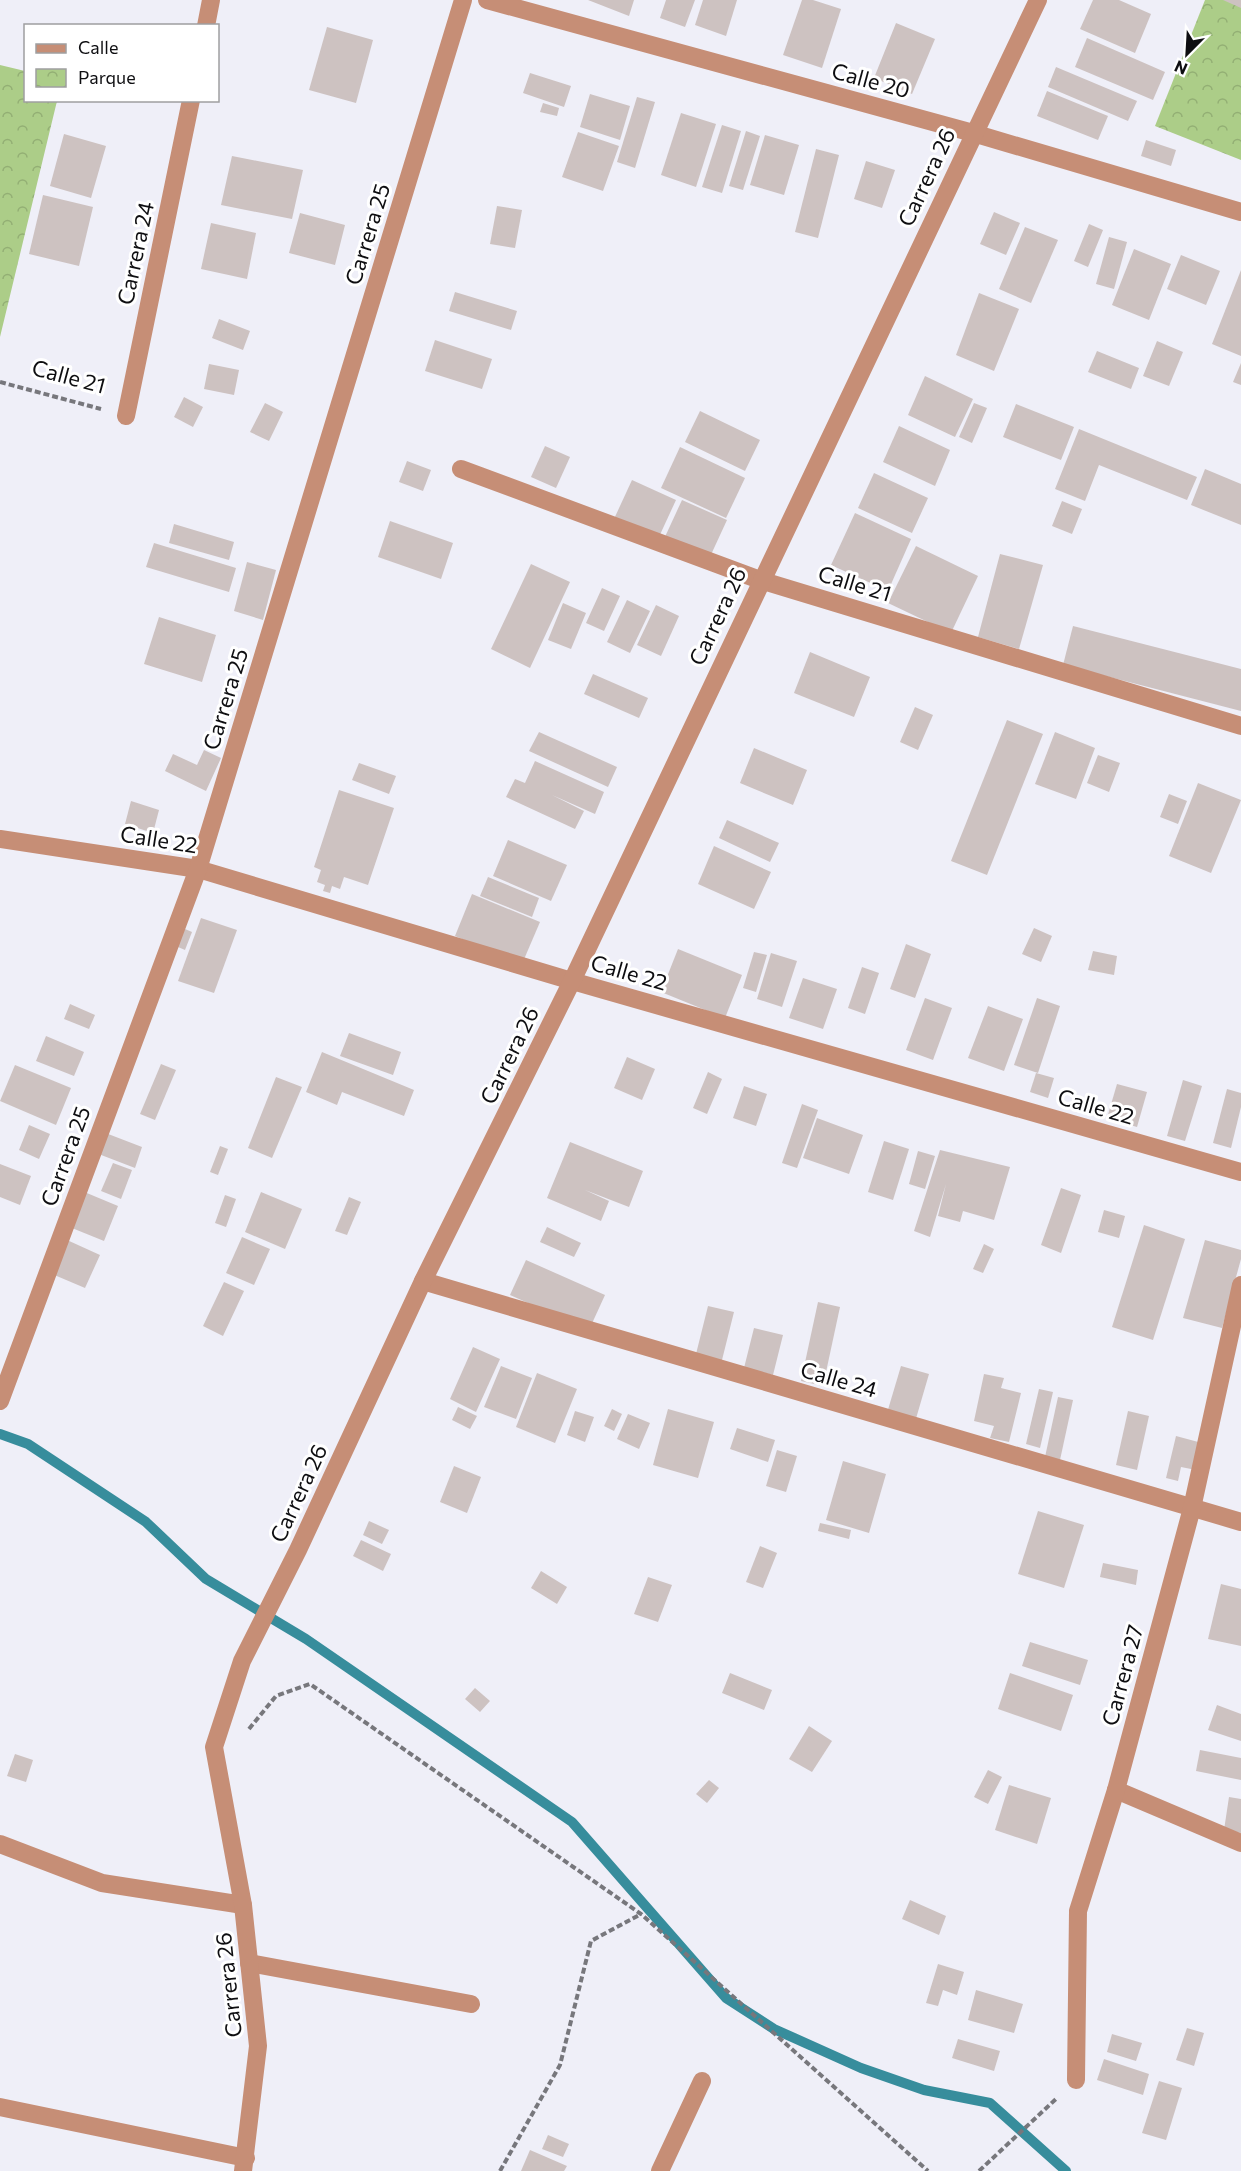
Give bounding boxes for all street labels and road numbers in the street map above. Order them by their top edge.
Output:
street label: Calle 20 [829,57,913,103]
street label: Carrera 26 [892,124,960,230]
street label: Carrera 25 [339,180,395,288]
street label: Carrera 24 [111,199,159,307]
street label: Calle 21 [29,353,109,399]
street label: Calle 21 [815,559,895,607]
street label: Carrera 26 [683,563,751,669]
street label: Carrera 25 [197,645,253,753]
street label: Calle 22 [118,820,200,858]
street label: Calle 22 [588,948,670,996]
street label: Carrera 26 [474,1002,544,1108]
street label: Calle 22 [1055,1082,1137,1130]
street label: Carrera 25 [34,1102,96,1210]
street label: Calle 24 [798,1355,880,1403]
street label: Carrera 26 [264,1440,332,1546]
street label: Carrera 27 [1096,1622,1148,1728]
street label: Carrera 26 [209,1931,247,2039]

